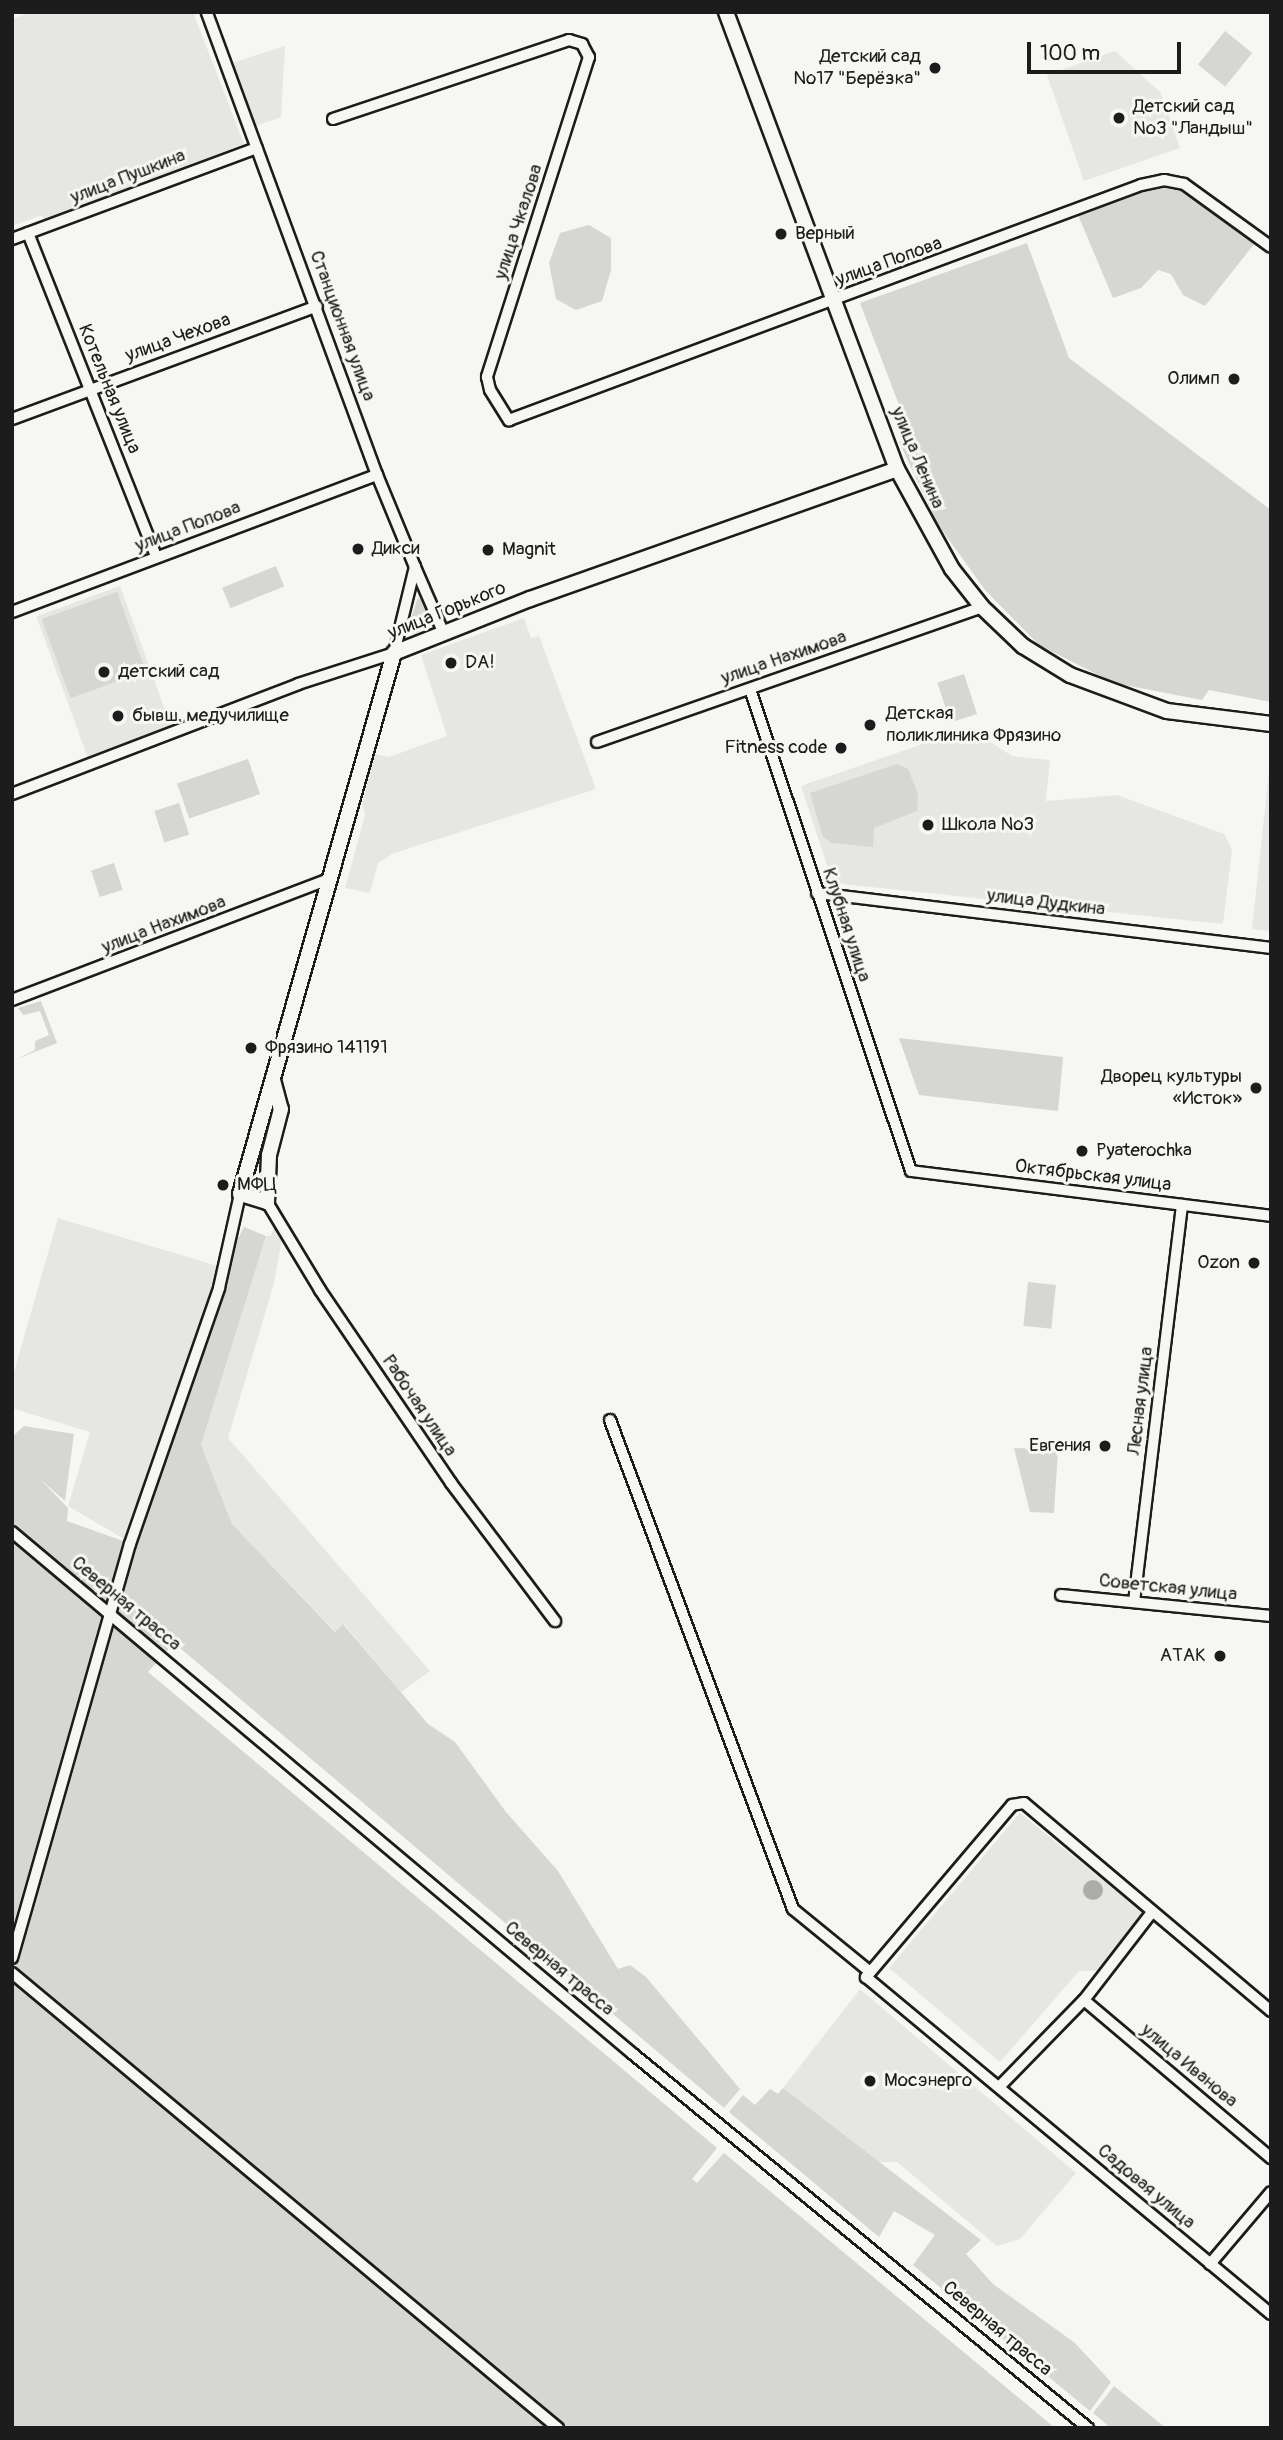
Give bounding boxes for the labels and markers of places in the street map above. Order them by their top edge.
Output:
place label: Детский сад №17 "Берёзка" [793,46,921,90]
marker: Детский сад №17 "Берёзка" [927,60,943,76]
place label: Детский сад №3 "Ландыш" [1133,96,1253,140]
marker: Детский сад №3 "Ландыш" [1111,110,1127,126]
place label: Верный [795,223,855,245]
marker: Верный [773,226,789,242]
place label: Олимп [1167,368,1220,390]
marker: Олимп [1226,371,1242,387]
place label: Дикси [372,538,420,560]
place label: Magnit [502,539,556,561]
marker: Дикси [350,541,366,557]
marker: Magnit [480,542,496,558]
place label: DA! [465,652,495,674]
marker: DA! [443,655,459,671]
place label: детский сад [118,661,219,683]
marker: детский сад [96,664,112,680]
place label: Детская поликлиника Фрязино [886,703,1061,747]
place label: бывш. медучилище [132,705,289,727]
marker: бывш. медучилище [110,708,126,724]
marker: Детская поликлиника Фрязино [860,715,880,735]
place label: Fitness code [725,737,827,759]
marker: Fitness code [833,740,849,756]
place label: Школа №3 [942,814,1034,836]
marker: Школа №3 [920,817,936,833]
place label: Фрязино 141191 [265,1037,388,1059]
marker: Фрязино 141191 [243,1040,259,1056]
place label: Дворец культуры «Исток» [1101,1066,1242,1110]
marker: Дворец культуры «Исток» [1248,1080,1264,1096]
place label: Pyaterochka [1096,1140,1192,1162]
marker: Pyaterochka [1074,1143,1090,1159]
place label: МФЦ [237,1174,277,1196]
marker: МФЦ [215,1177,231,1193]
place label: Ozon [1197,1252,1240,1274]
marker: Ozon [1246,1255,1262,1271]
place label: Евгения [1029,1435,1091,1457]
marker: Евгения [1097,1438,1113,1454]
place label: АТАК [1160,1645,1206,1667]
marker: АТАК [1212,1648,1228,1664]
place label: Мосэнерго [884,2070,972,2092]
marker: Мосэнерго [862,2073,878,2089]

